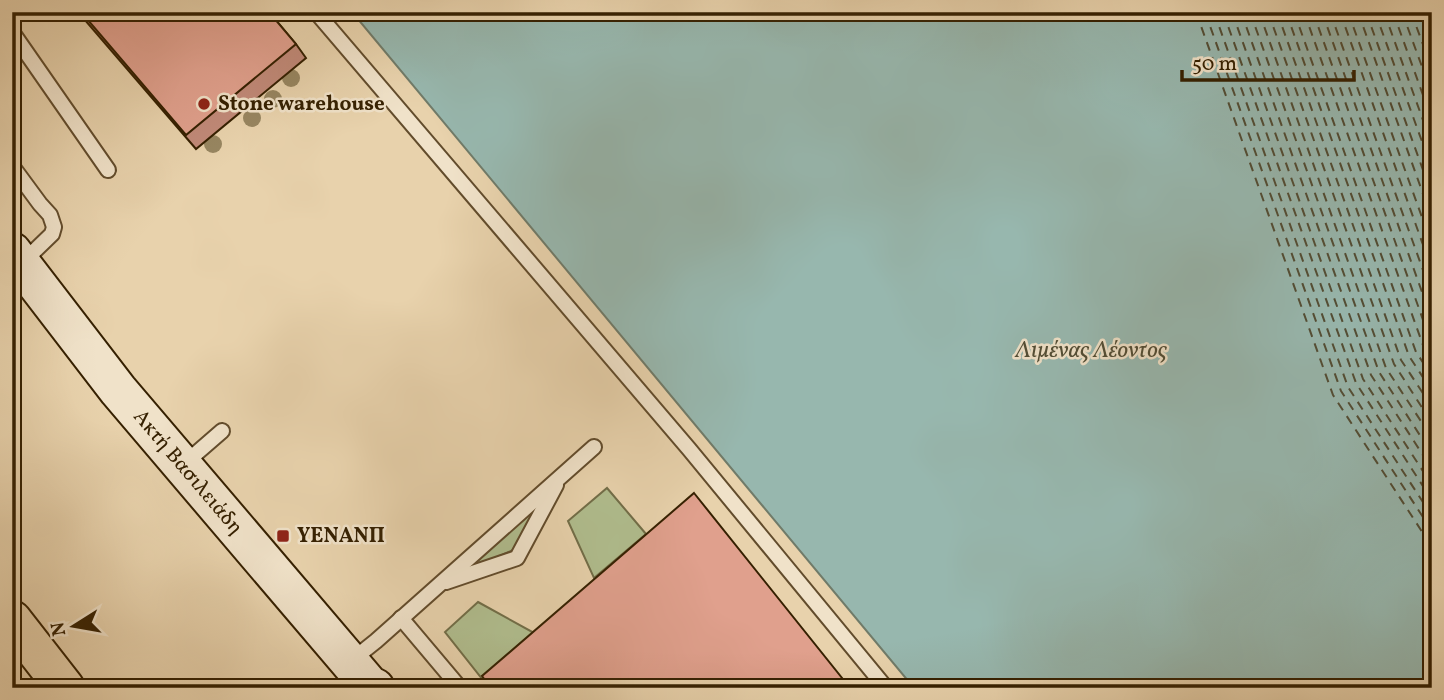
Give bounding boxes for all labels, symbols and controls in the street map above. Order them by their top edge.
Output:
scale bar [1182,38,1353,82]
text: 50 m [1192,50,1237,79]
place label: Stone warehouse [218,90,385,119]
marker: Stone warehouse [196,96,212,112]
water label: Λιμένας Λέοντος [1014,335,1168,367]
street label: Ακτή Βασιλειάδη [126,403,250,541]
place label: ΥΕΝΑΝΠ [297,522,385,551]
marker: ΥΕΝΑΝΠ [275,528,291,544]
north arrow [38,592,108,662]
text: N [45,619,73,638]

